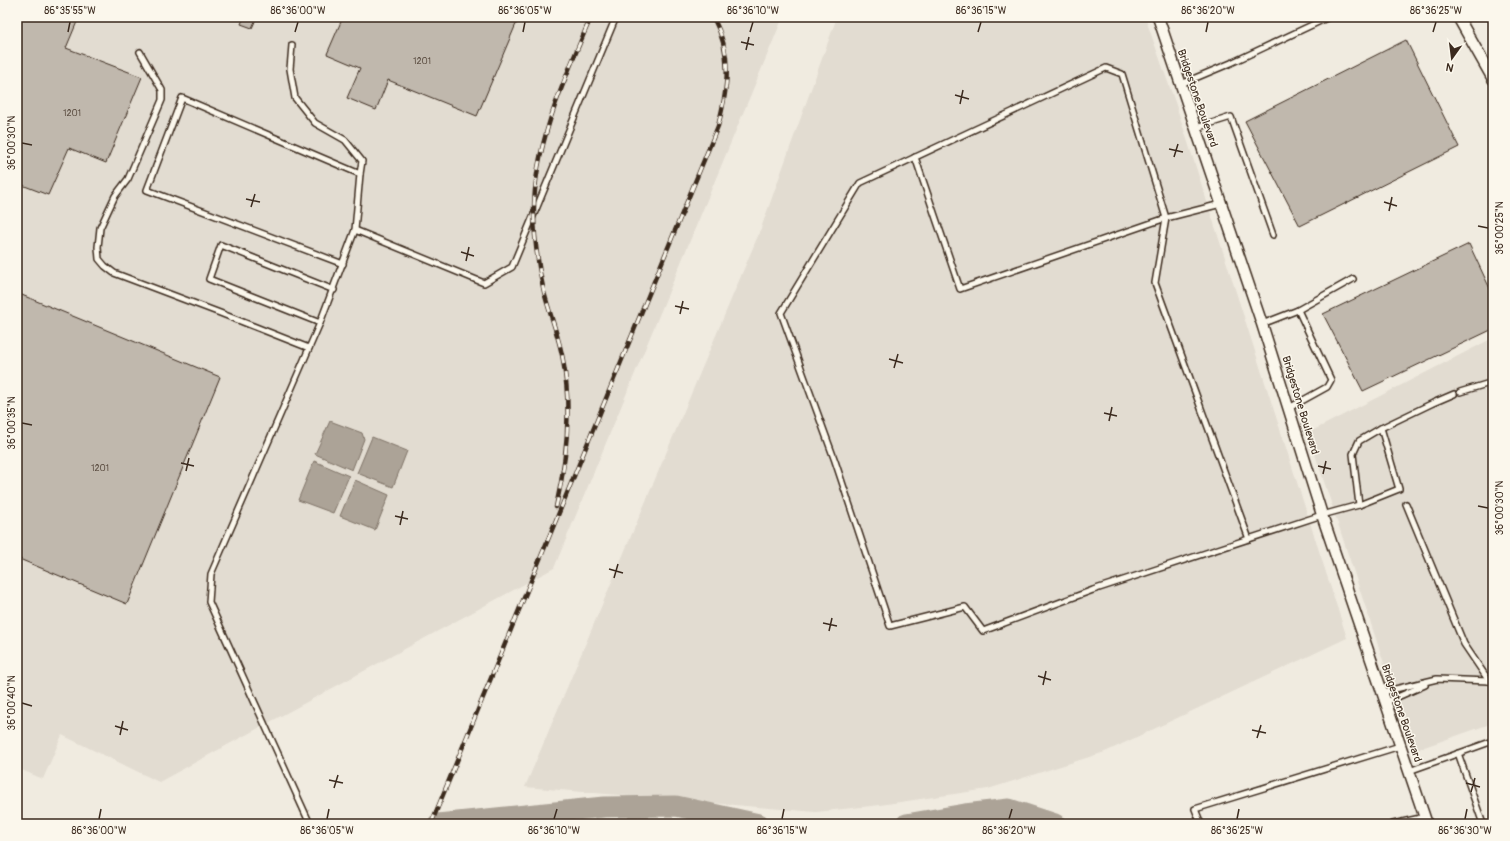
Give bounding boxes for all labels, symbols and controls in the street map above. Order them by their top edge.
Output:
text: 86°35'55"W [44,5,96,17]
text: 86°36'00"W [271,5,326,17]
text: 86°36'05"W [498,5,552,17]
text: 86°36'10"W [727,5,779,17]
text: 86°36'15"W [956,5,1007,17]
text: 86°36'20"W [1181,5,1235,17]
text: 86°36'25"W [1410,5,1463,17]
north arrow [1432,38,1472,78]
street label: Bridgestone Boulevard [1175,48,1220,149]
house number: 1201 [413,56,431,67]
text: N [1444,60,1455,74]
house number: 1201 [63,108,81,119]
text: 36°00'30"N [6,115,18,170]
text: 36°00'25"N [1494,201,1506,255]
street label: Bridgestone Boulevard [1279,354,1322,456]
text: 36°00'35"N [6,396,18,450]
house number: 1201 [91,463,109,474]
text: 36°00'30"N [1494,480,1506,535]
street label: Bridgestone Boulevard [1379,663,1424,764]
text: 36°00'40"N [6,675,18,730]
text: 86°36'00"W [72,825,127,837]
text: 86°36'05"W [300,825,354,837]
text: 86°36'10"W [528,825,580,837]
text: 86°36'15"W [757,825,808,837]
text: 86°36'20"W [982,825,1036,837]
text: 86°36'25"W [1211,825,1264,837]
text: 86°36'30"W [1438,825,1492,837]

